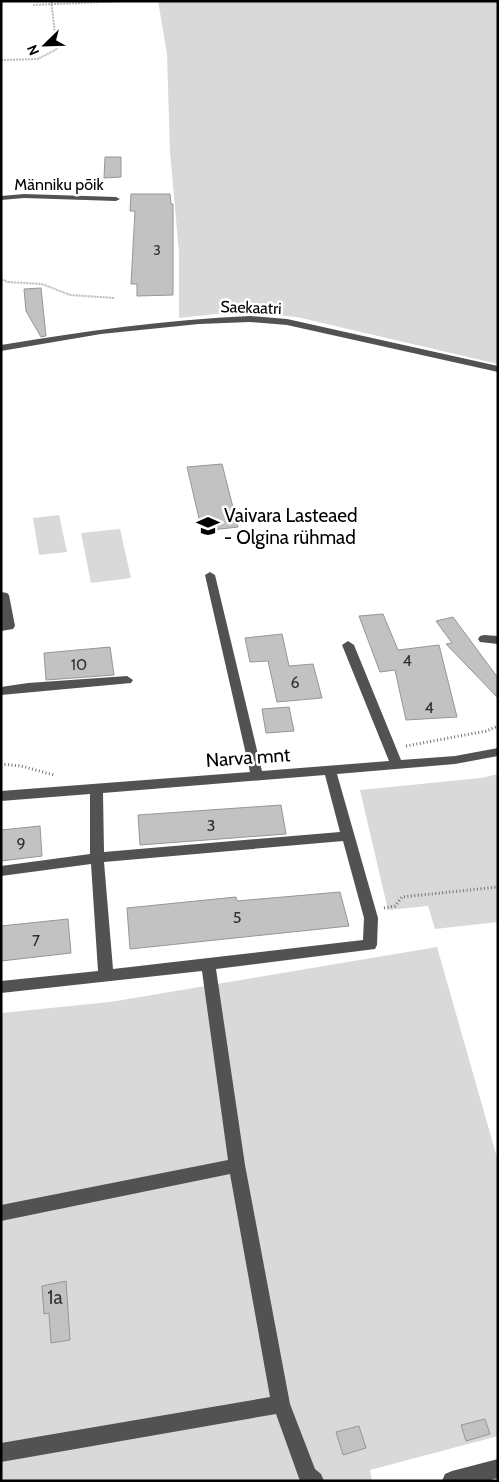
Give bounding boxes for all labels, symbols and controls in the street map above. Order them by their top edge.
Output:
north arrow [20,20,70,70]
text: N [23,42,43,58]
street label: Männiku põik [14,175,104,194]
house number: 3 [153,241,161,259]
street label: Saekaatri [220,297,282,318]
place label: Vaivara Lasteaed - Olgina rühmad [224,504,358,549]
school or university icon: Vaivara Lasteaed - Olgina rühmad [195,513,221,539]
house number: 4 [402,651,412,670]
house number: 10 [71,655,87,674]
house number: 6 [290,673,300,692]
house number: 4 [424,698,434,717]
street label: Narva mnt [205,743,292,772]
house number: 3 [207,816,215,835]
house number: 9 [16,834,26,853]
house number: 5 [233,908,241,927]
house number: 7 [32,931,40,950]
house number: 1a [47,1286,63,1309]

